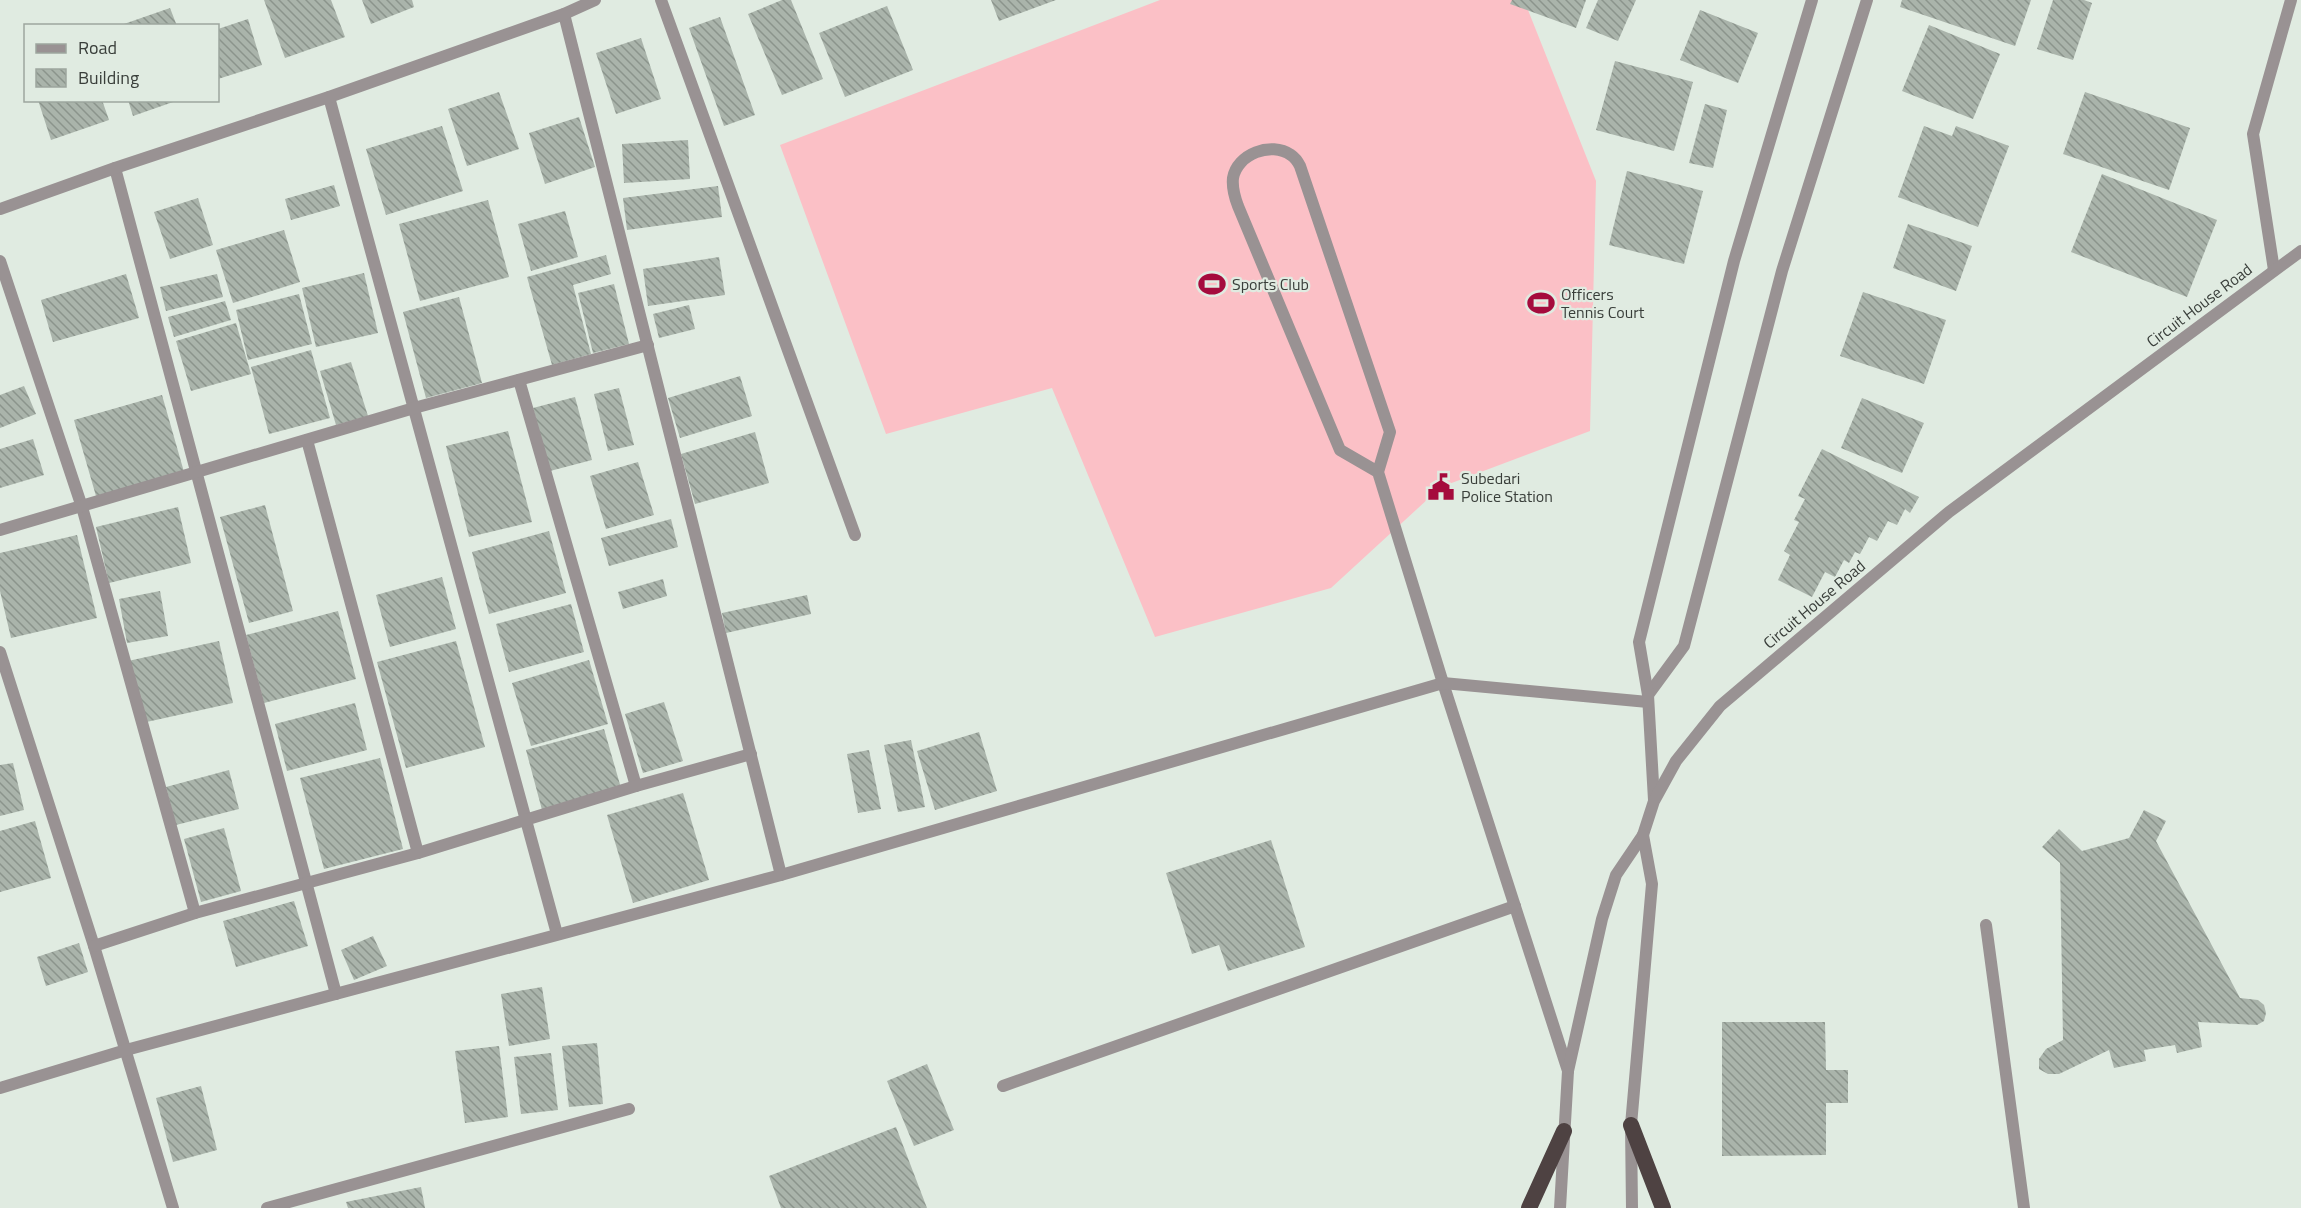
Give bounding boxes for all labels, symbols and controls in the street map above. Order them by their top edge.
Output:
legend [24,24,219,102]
text: Road [78,34,117,61]
text: Building [78,64,139,91]
street label: Circuit House Road [2141,257,2257,353]
sports icon: Sports Club [1197,269,1227,299]
place label: Sports Club [1232,272,1309,296]
place label: Officers Tennis Court [1561,282,1645,324]
sports icon: Officers Tennis Court [1526,288,1556,318]
place label: Subedari Police Station [1461,466,1553,508]
public building icon: Subedari Police Station [1426,472,1456,502]
street label: Circuit House Road [1758,554,1870,654]

